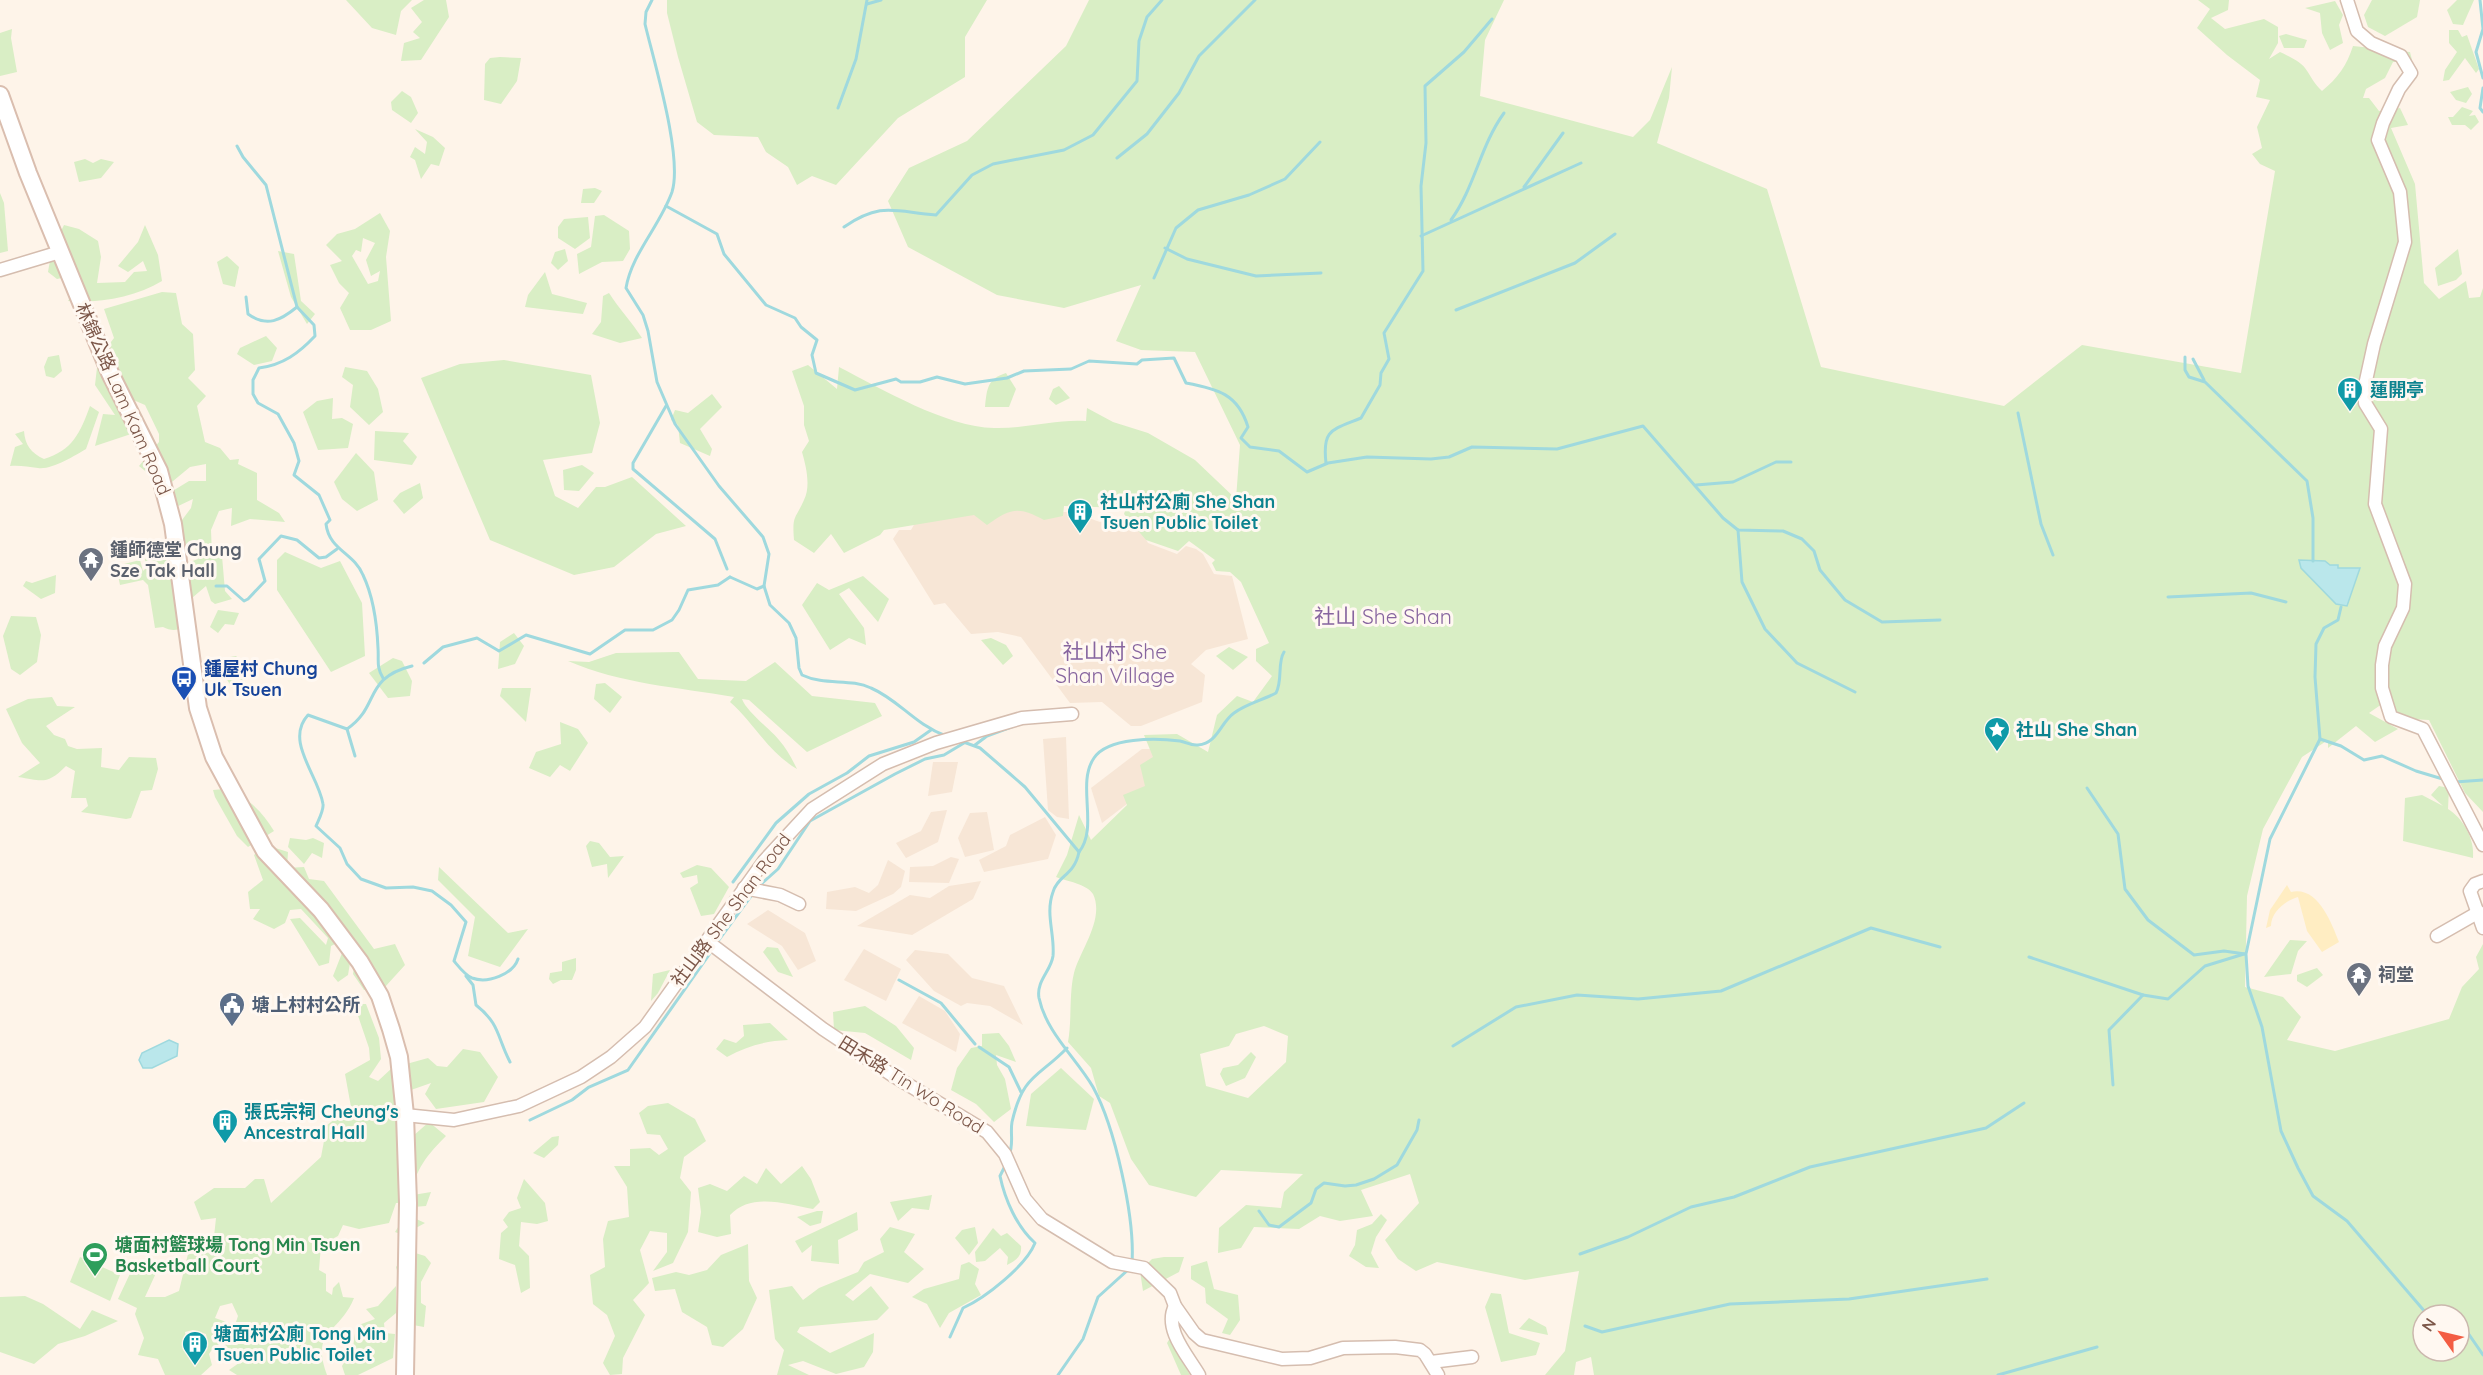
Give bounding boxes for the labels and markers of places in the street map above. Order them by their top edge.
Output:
building icon: 蓮開亭 [2335,375,2365,413]
place label: 蓮開亭 [2370,378,2424,401]
place label: 社山村公廁 She Shan Tsuen Public Toilet [1100,490,1275,534]
building icon: 社山村公廁 She Shan Tsuen Public Toilet [1065,497,1095,535]
place label: 鍾師德堂 Chung Sze Tak Hall [110,538,242,582]
temple icon: 鍾師德堂 Chung Sze Tak Hall [76,545,106,583]
place label: 鍾屋村 Chung Uk Tsuen [204,657,318,701]
bus stop icon: 鍾屋村 Chung Uk Tsuen [169,664,199,702]
place icon: 社山 She Shan [1982,715,2012,753]
place label: 社山 She Shan [2016,718,2137,741]
temple icon: 祠堂 [2344,960,2374,998]
place label: 祠堂 [2378,963,2414,986]
public building icon: 塘上村村公所 [217,990,247,1028]
place label: 塘上村村公所 [252,993,360,1016]
place label: 張氏宗祠 Cheung's Ancestral Hall [244,1100,399,1144]
building icon: 張氏宗祠 Cheung's Ancestral Hall [210,1107,240,1145]
place label: 塘面村籃球場 Tong Min Tsuen Basketball Court [115,1233,360,1277]
sports icon: 塘面村籃球場 Tong Min Tsuen Basketball Court [80,1240,110,1278]
place label: 塘面村公廁 Tong Min Tsuen Public Toilet [214,1322,386,1366]
building icon: 塘面村公廁 Tong Min Tsuen Public Toilet [180,1329,210,1367]

